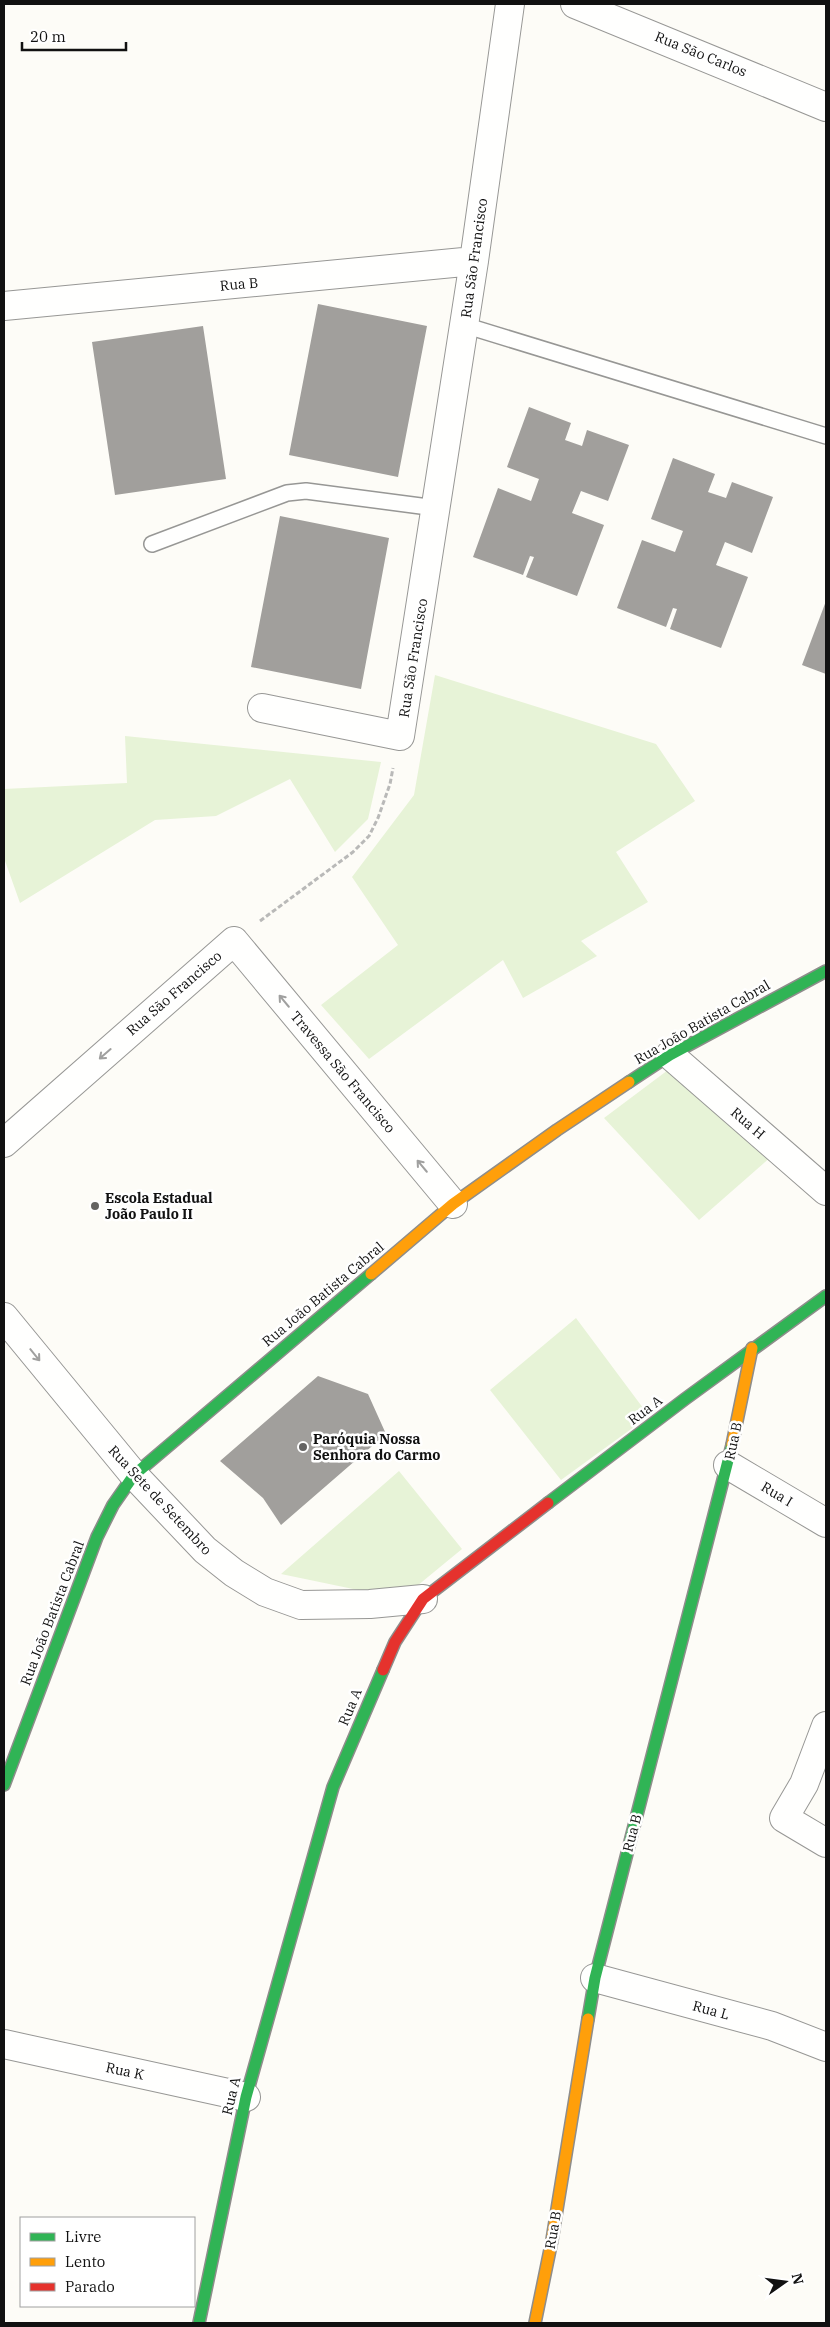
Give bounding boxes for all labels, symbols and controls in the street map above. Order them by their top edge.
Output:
scale bar [22,20,126,52]
text: 20 m [30,27,66,46]
street label: Rua São Carlos [652,27,750,81]
street label: Rua São Francisco [457,197,491,319]
street label: Rua B [219,273,259,295]
street label: Rua São Francisco [395,597,431,719]
street label: Rua São Francisco [123,947,225,1039]
street label: Rua João Batista Cabral [631,976,773,1068]
one-way arrow [278,995,289,1008]
street label: Travessa São Francisco [287,1007,399,1137]
one-way arrow [98,1048,111,1060]
street label: Rua H [727,1103,769,1143]
one-way arrow [416,1160,427,1173]
place label: Escola Estadual João Paulo II [105,1189,213,1223]
marker: Escola Estadual João Paulo II [89,1200,101,1212]
street label: Rua João Batista Cabral [258,1238,388,1350]
one-way arrow [29,1348,40,1361]
street label: Rua A [624,1391,666,1429]
street label: Rua B [720,1420,746,1462]
place label: Paróquia Nossa Senhora do Carmo [313,1430,440,1464]
street label: Rua Sete de Setembro [104,1441,216,1559]
marker: Paróquia Nossa Senhora do Carmo [297,1441,309,1453]
street label: Rua I [758,1478,796,1510]
street label: Rua João Batista Cabral [16,1538,88,1688]
street label: Rua A [334,1685,366,1728]
street label: Rua B [618,1812,646,1854]
street label: Rua L [691,1996,731,2024]
street label: Rua K [104,2058,146,2084]
street label: Rua A [218,2075,244,2117]
street label: Rua B [541,2210,565,2250]
legend [20,2217,195,2307]
text: Livre [65,2227,101,2246]
text: Lento [65,2252,105,2271]
north arrow [760,2257,810,2307]
text: N [788,2271,808,2286]
text: Parado [65,2277,115,2296]

